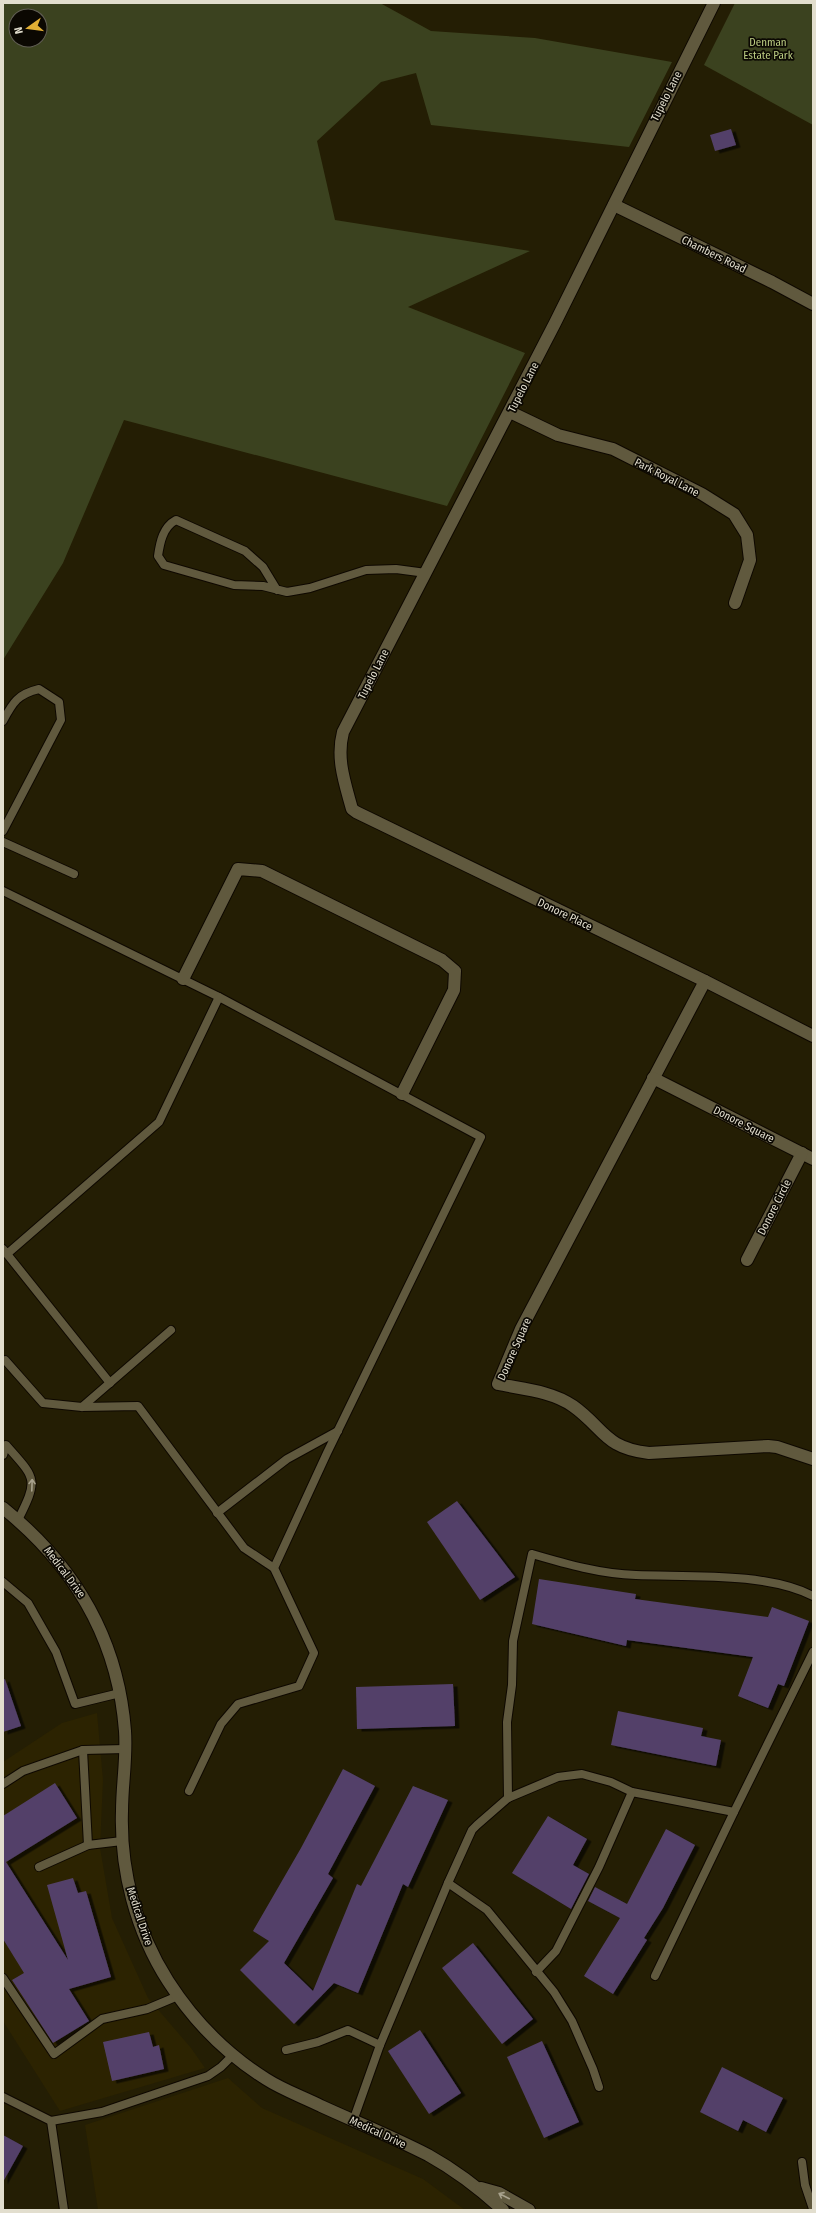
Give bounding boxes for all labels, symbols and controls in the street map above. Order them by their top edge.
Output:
north arrow [8,8,48,48]
text: N [12,26,26,35]
park label: Denman Estate Park [743,36,794,62]
street label: Tupelo Lane [648,69,685,123]
street label: Chambers Road [679,233,748,276]
street label: Tupelo Lane [505,360,542,414]
street label: Park Royal Lane [632,456,701,499]
street label: Tupelo Lane [355,647,392,701]
street label: Donore Place [535,896,594,933]
street label: Donore Square [711,1103,776,1145]
street label: Donore Circle [755,1177,794,1237]
street label: Donore Square [495,1316,534,1382]
one-way arrow [28,1478,36,1491]
street label: Medical Drive [41,1544,88,1600]
street label: Medical Drive [124,1885,155,1947]
street label: Medical Drive [348,2114,408,2151]
one-way arrow [498,2192,510,2199]

